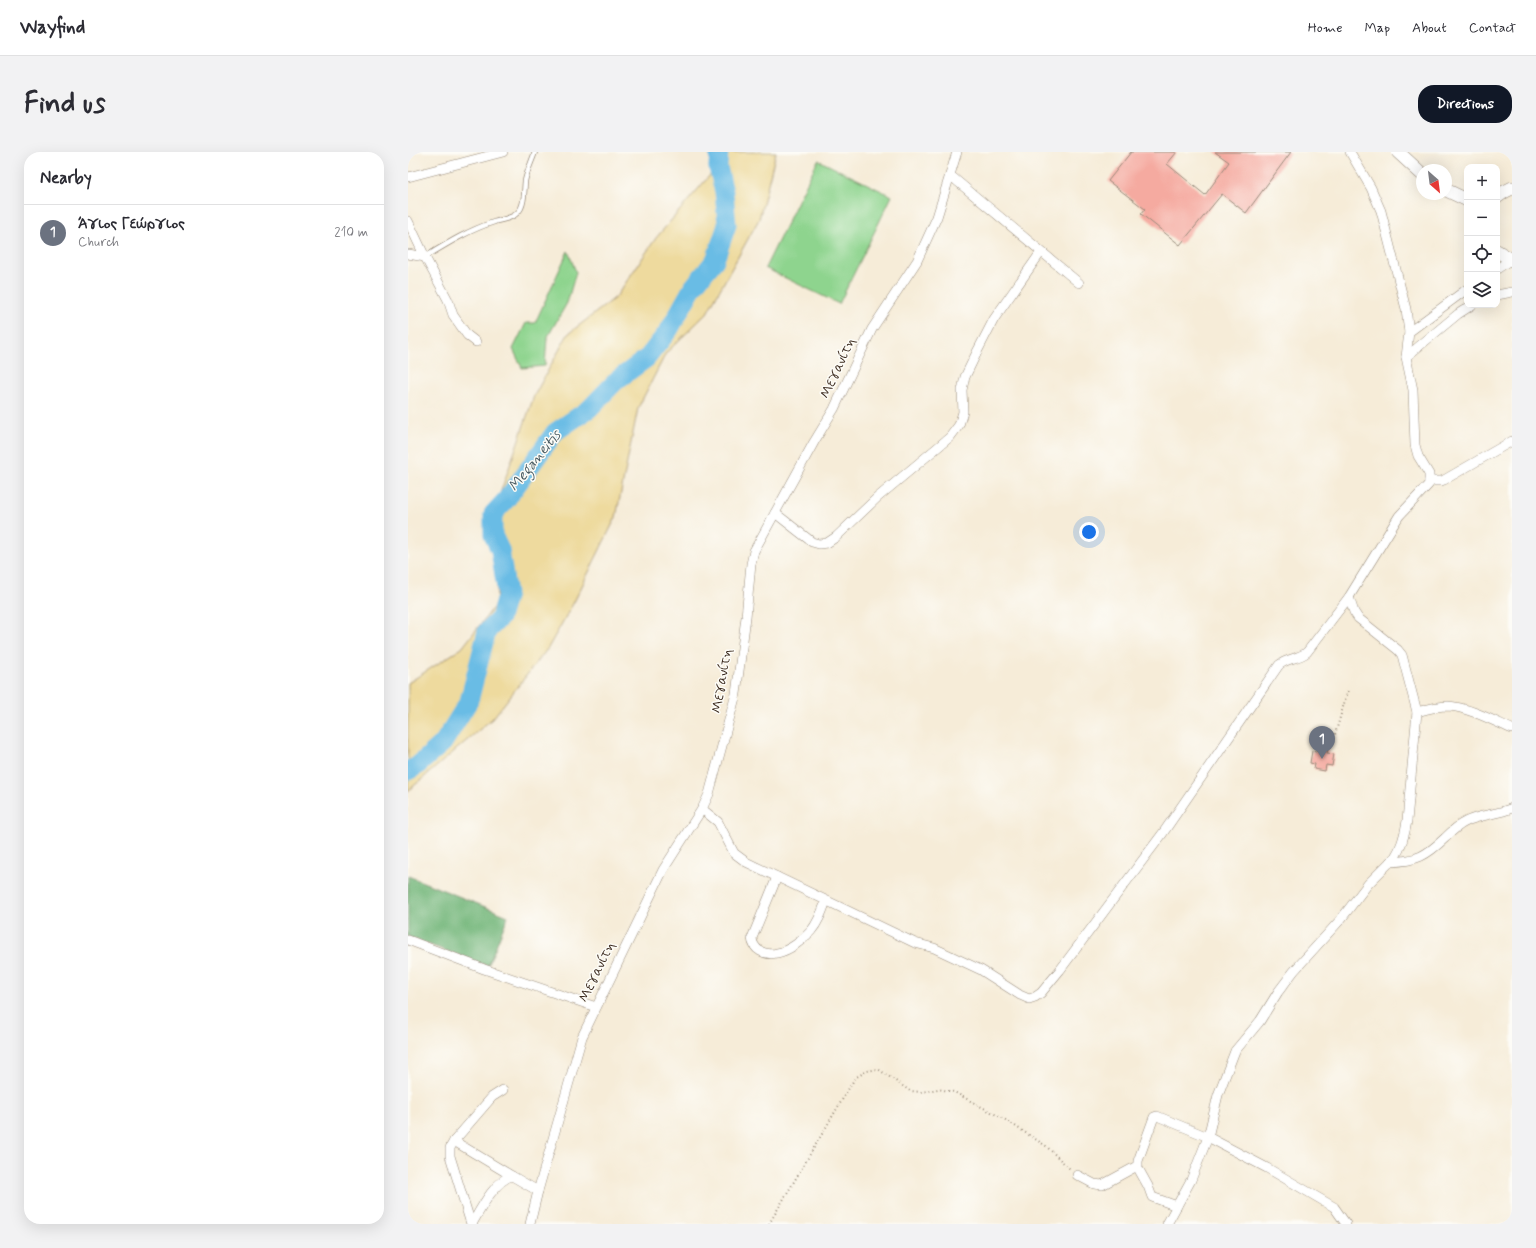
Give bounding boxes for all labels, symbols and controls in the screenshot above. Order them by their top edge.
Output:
text: Wayfind [20,15,85,40]
text: Home [1308,19,1342,37]
text: Map [1364,19,1390,37]
text: About [1412,19,1447,37]
text: Contact [1469,19,1516,37]
button: Directions [1418,85,1512,123]
text: Find us [24,86,105,123]
north arrow [1416,164,1452,200]
map controls [1464,164,1500,308]
button: + [1464,164,1500,200]
text: Nearby [40,167,92,189]
button: − [1464,200,1500,236]
text: Άγιος Γεώργιος [78,214,185,234]
text: 1 [50,224,56,241]
text: 210 m [334,224,368,241]
text: Church [78,234,119,251]
button: locate [1464,236,1500,272]
button: layers [1464,272,1500,308]
street label: Μεγανίτη [816,335,860,401]
water label: Meganeitis [504,425,568,497]
your location [1079,522,1099,542]
street label: Μεγανίτη [707,647,737,715]
pin: 1 [1309,726,1335,759]
street label: Μεγανίτη [575,939,619,1005]

